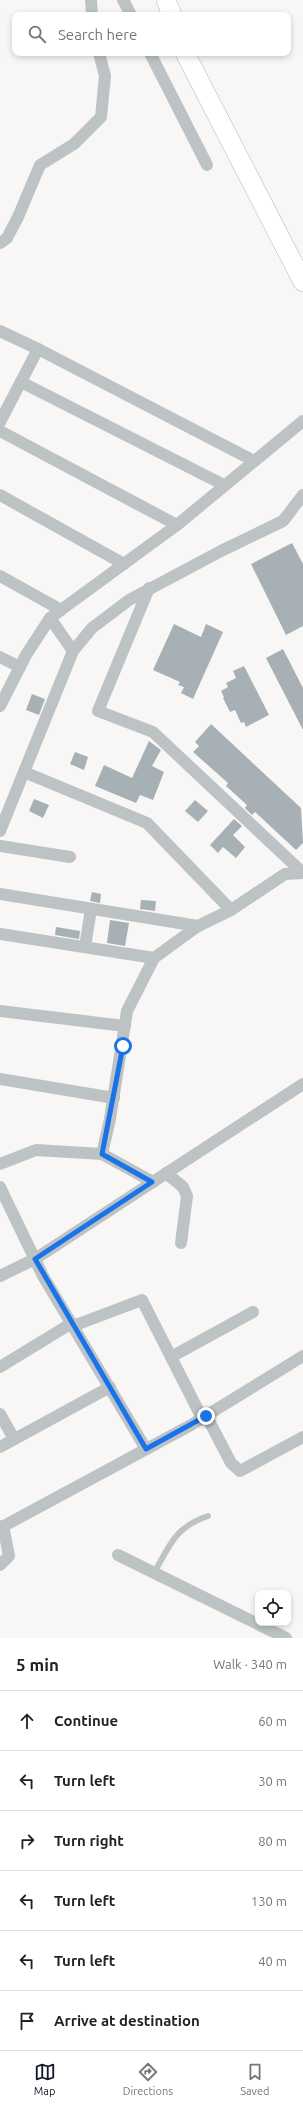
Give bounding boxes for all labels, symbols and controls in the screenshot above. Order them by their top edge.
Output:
search box [12,12,291,56]
icon: search [26,23,48,45]
text: Search here [58,26,137,43]
route start [114,1037,132,1055]
route end [197,1407,215,1425]
map controls [255,1590,291,1626]
button: locate [255,1590,291,1626]
text: 5 min [16,1655,59,1674]
text: Walk · 340 m [213,1657,287,1671]
icon: ahead [16,1710,38,1732]
text: Continue [54,1712,118,1729]
text: 60 m [258,1714,287,1728]
icon: left [16,1770,38,1792]
text: Turn left [54,1772,115,1789]
text: 30 m [258,1774,287,1788]
icon: right [16,1830,38,1852]
text: Turn right [54,1832,124,1849]
text: 80 m [258,1834,287,1848]
icon: left [16,1890,38,1912]
text: Turn left [54,1892,115,1909]
text: 130 m [251,1894,287,1908]
icon: left [16,1950,38,1972]
text: Turn left [54,1952,115,1969]
text: 40 m [258,1954,287,1968]
icon: arrive [16,2010,38,2032]
text: Arrive at destination [54,2012,200,2029]
tab: Map [34,2061,56,2097]
tab: Directions [123,2061,173,2097]
tab: Saved [240,2061,269,2097]

